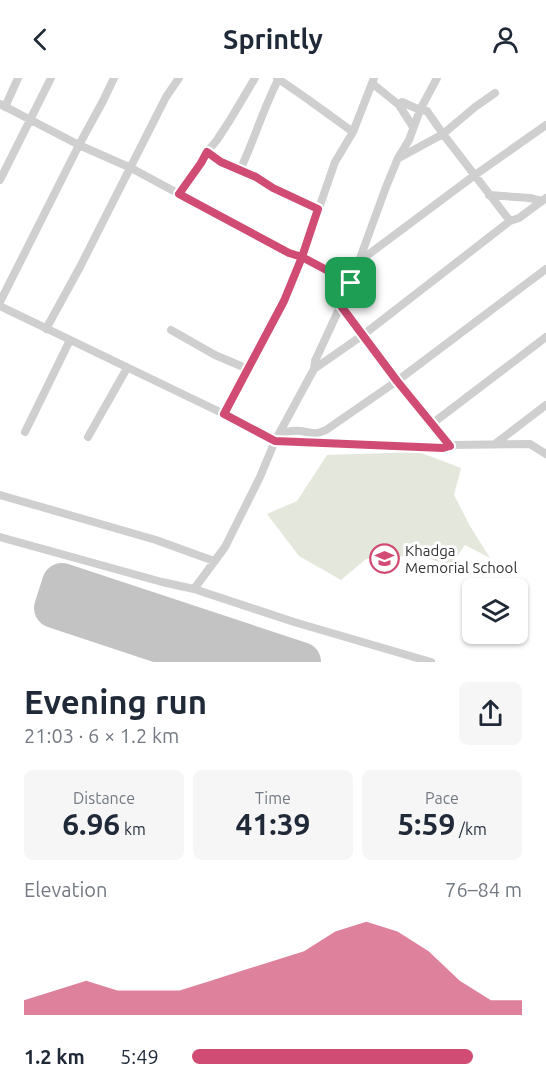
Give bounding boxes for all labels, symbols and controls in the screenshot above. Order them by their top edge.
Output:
icon: back [24,23,57,56]
icon: person [489,23,522,56]
text: Sprintly [223,24,323,54]
pin [325,257,376,308]
icon: arrive [334,266,367,299]
place label: Khadga Memorial School [405,542,517,576]
school or university icon: Khadga Memorial School [368,543,400,575]
map controls [462,578,528,644]
button: layers [462,578,528,644]
button: share [459,682,522,745]
text: Evening run [24,683,207,720]
text: 21:03 · 6 × 1.2 km [24,724,179,747]
text: Distance [73,789,135,807]
text: Time [255,789,291,807]
text: Pace [425,789,459,807]
text: 6.96 [62,807,120,841]
text: 41:39 [235,807,311,841]
text: 5:59 [397,807,455,841]
text: km [120,820,146,838]
text: /km [455,820,487,838]
text: Elevation [24,878,107,901]
text: 76–84 m [445,878,522,901]
text: 1.2 km [24,1045,85,1068]
text: 5:49 [120,1045,159,1068]

